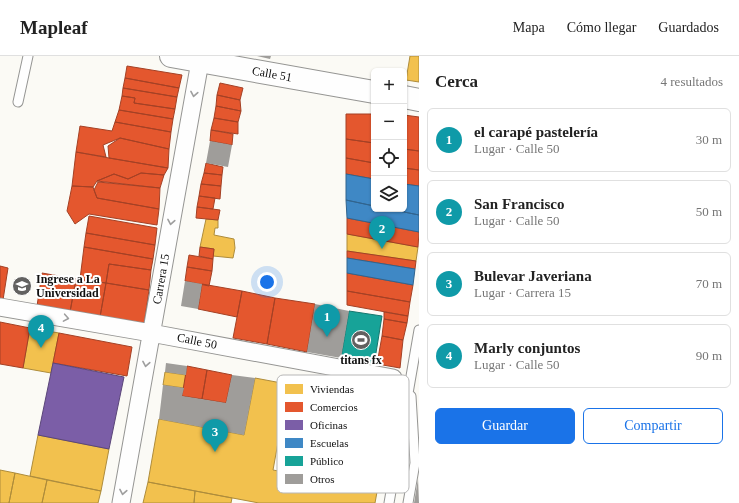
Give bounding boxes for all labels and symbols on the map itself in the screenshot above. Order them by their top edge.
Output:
street label: Calle 51 [251,64,293,84]
one-way arrow [190,91,199,97]
pin: 2 [369,216,395,249]
one-way arrow [167,219,176,225]
street label: Carrera 15 [150,253,172,305]
place label: Ingrese a La Universidad [36,272,100,300]
your location [257,272,277,292]
school or university icon: Ingrese a La Universidad [11,275,33,297]
pin: 1 [314,304,340,337]
one-way arrow [63,313,69,322]
pin: 4 [28,315,54,348]
sports icon: titans fx [350,329,372,351]
street label: Calle 50 [176,330,218,352]
place label: titans fx [340,353,382,367]
one-way arrow [142,361,150,367]
legend [277,375,409,493]
text: Viviendas [310,383,354,395]
text: Comercios [310,401,358,413]
pin: 3 [202,419,228,452]
text: Oficinas [310,419,347,431]
text: Escuelas [310,437,348,449]
text: Público [310,455,344,467]
text: Otros [310,473,334,485]
one-way arrow [119,489,128,495]

